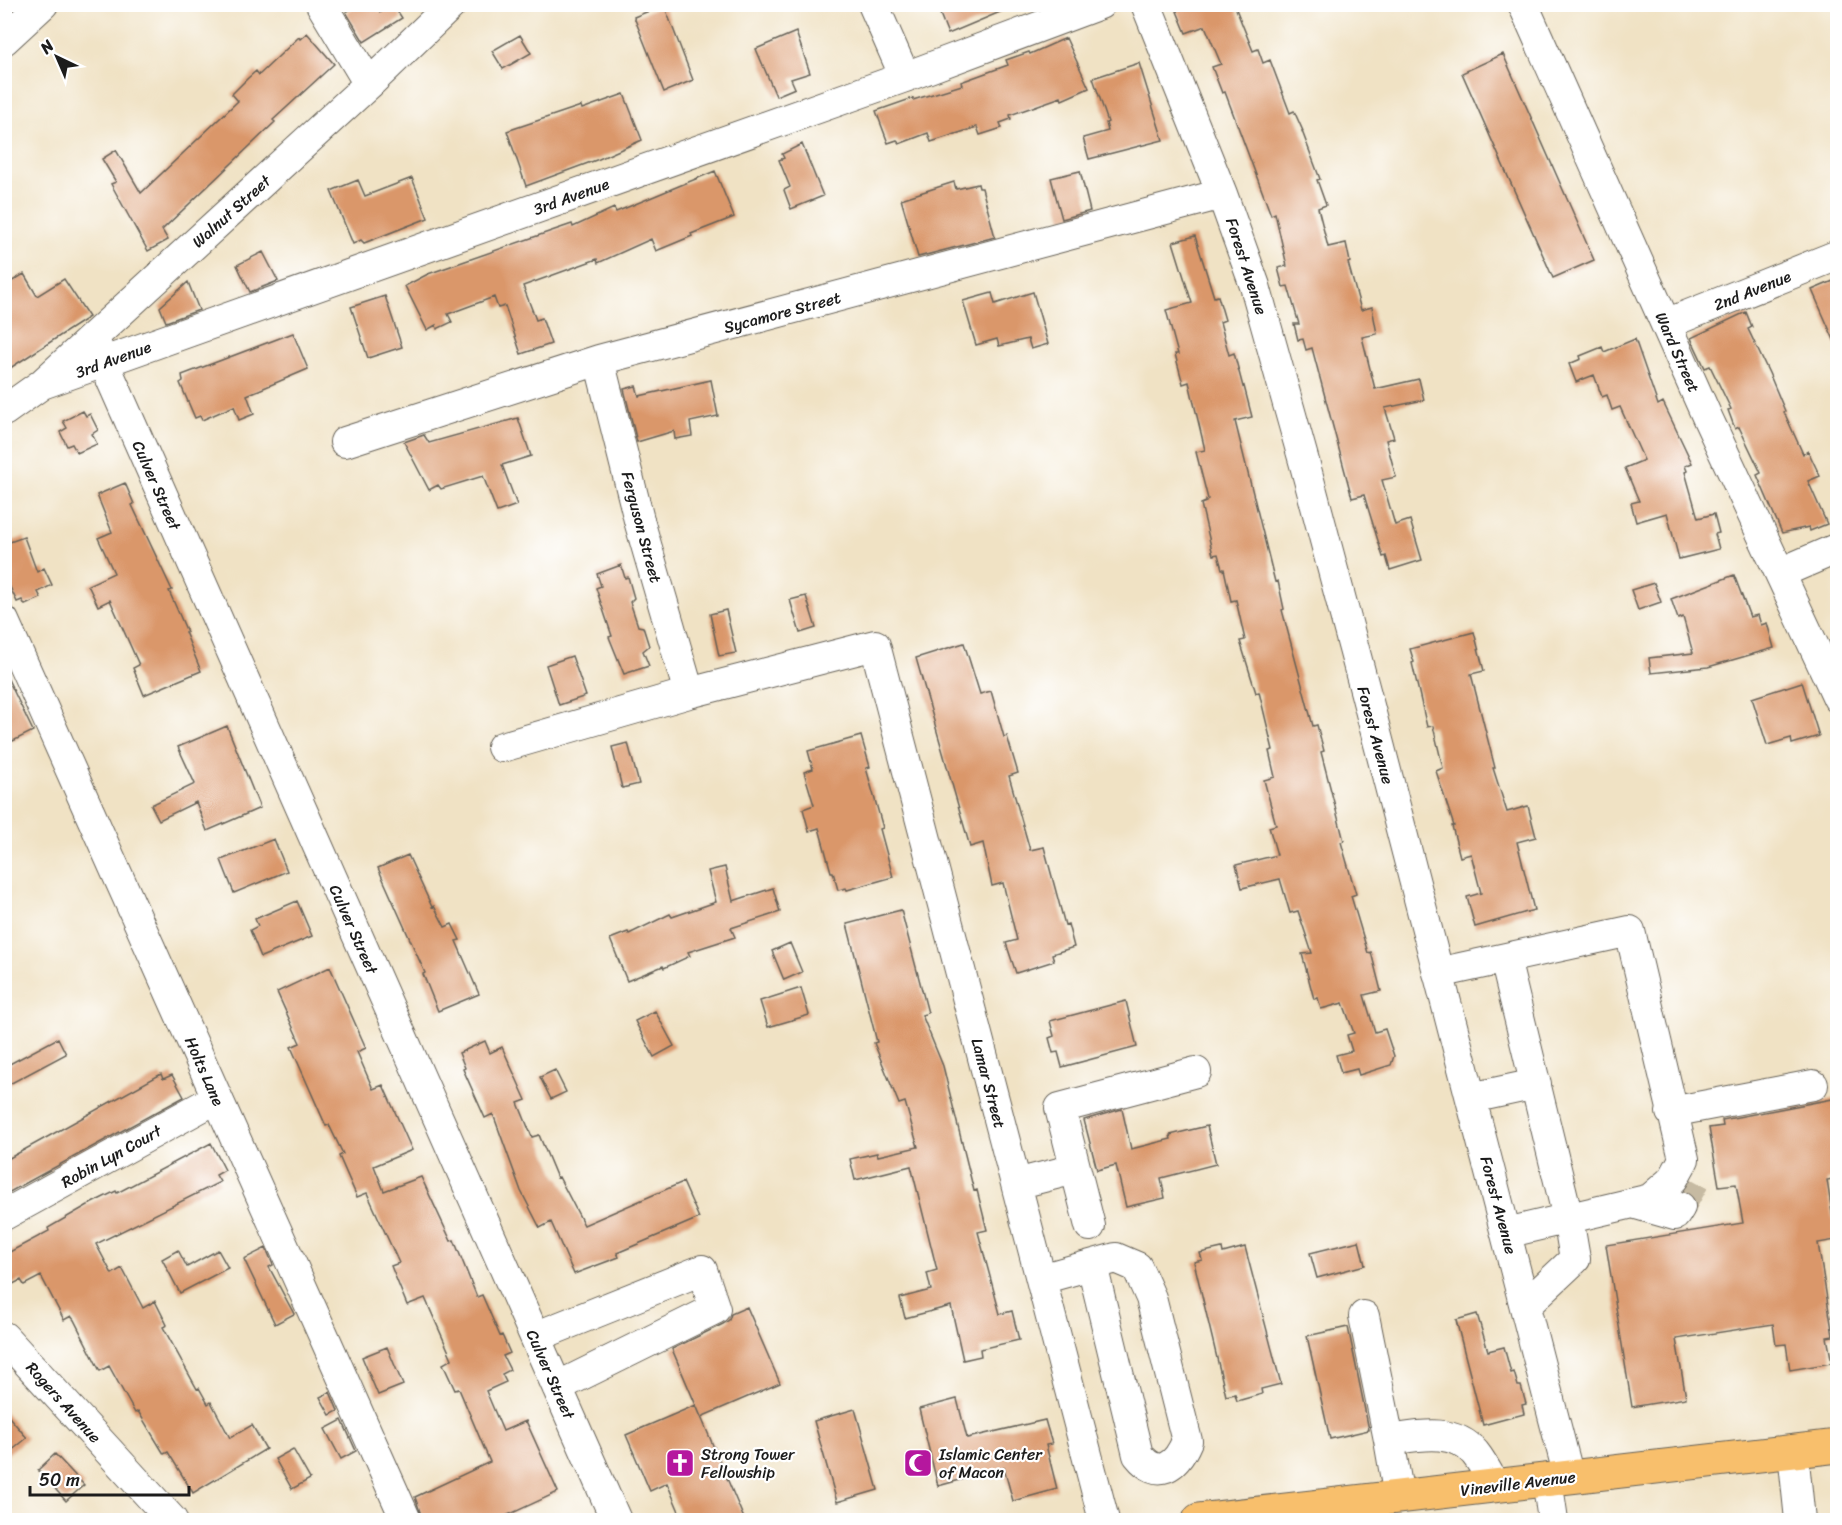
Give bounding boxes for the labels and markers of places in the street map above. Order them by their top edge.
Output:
place label: Strong Tower Fellowship [701,1440,796,1487]
place label: Islamic Center of Macon [938,1440,1043,1487]
church icon: Strong Tower Fellowship [664,1447,696,1479]
mosque icon: Islamic Center of Macon [902,1447,934,1479]

